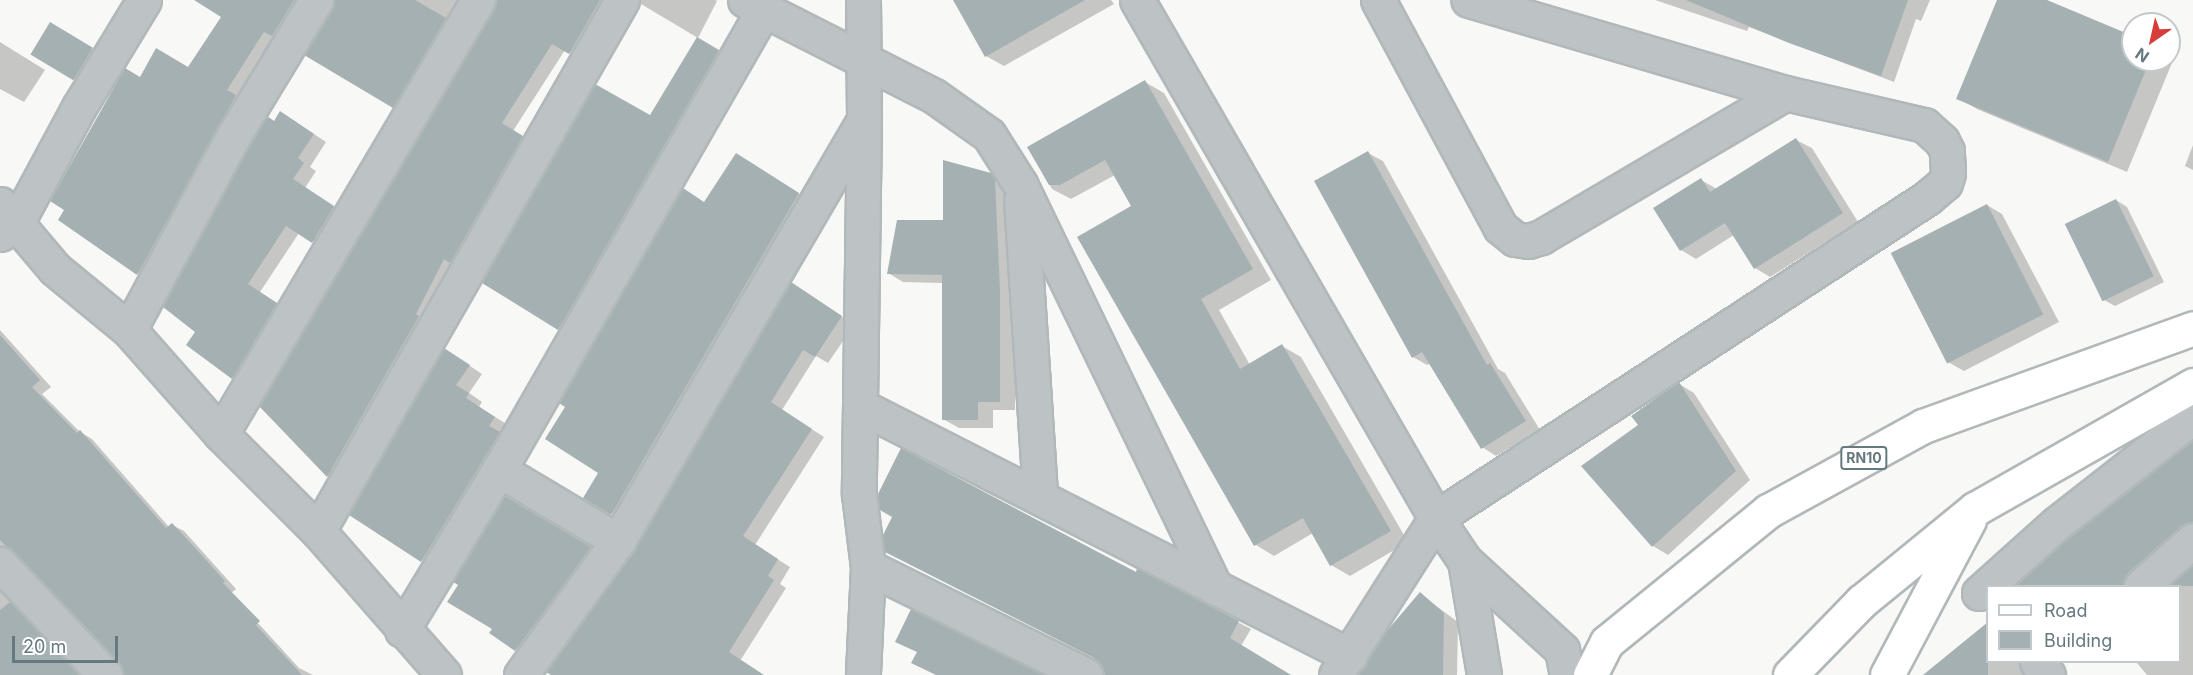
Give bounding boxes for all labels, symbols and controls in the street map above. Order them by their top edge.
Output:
north arrow [2121,12,2181,72]
text: N [2131,44,2153,67]
road number: RN10 [1840,447,1888,469]
legend [1986,585,2181,663]
text: Road [2044,600,2087,621]
scale bar [15,624,122,662]
text: Building [2044,630,2112,651]
text: 20 m [23,636,66,657]

